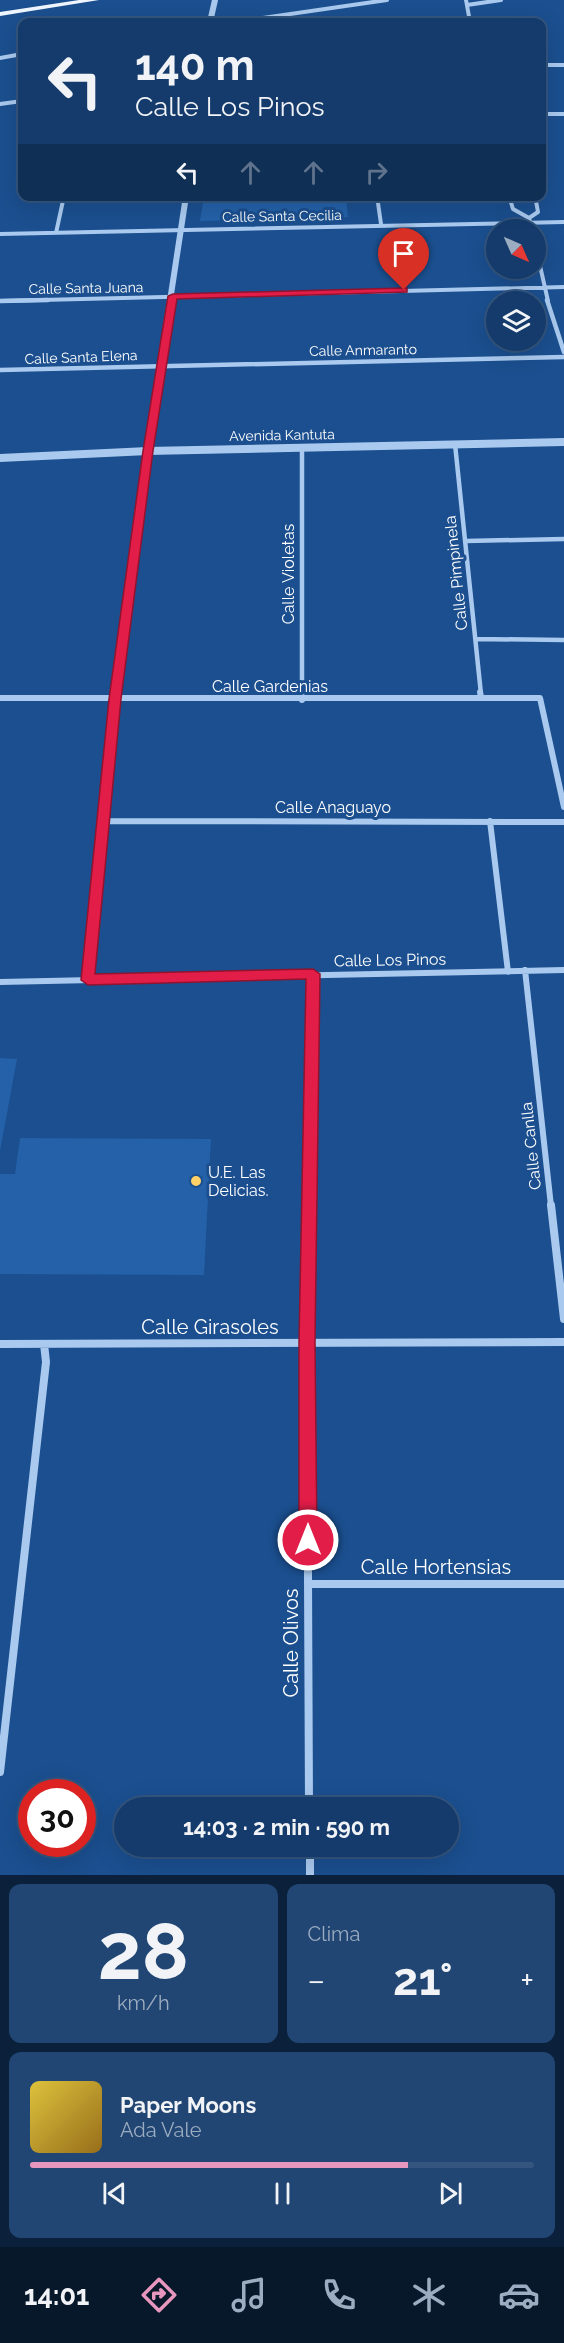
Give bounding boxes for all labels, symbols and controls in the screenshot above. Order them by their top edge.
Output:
text: 140 m [135,41,255,90]
icon: left [36,42,114,120]
text: Calle Los Pinos [135,91,325,122]
icon: left [171,156,204,189]
icon: ahead [234,156,267,189]
icon: ahead [297,156,330,189]
icon: right [360,156,393,189]
street label: Calle Santa Cecilia [222,207,342,225]
north arrow [486,219,546,279]
map controls [486,219,546,351]
pin [378,228,429,290]
icon: arrive [387,237,420,270]
street label: Calle Santa Juana [28,279,144,297]
button: layers [486,291,546,351]
street label: Calle Anmaranto [309,341,417,359]
street label: Calle Santa Elena [24,347,138,367]
street label: Avenida Kantuta [229,426,335,444]
street label: Calle Pimpinela [441,515,471,631]
street label: Calle Violetas [279,523,298,624]
street label: Calle Gardenias [212,677,328,696]
street label: Calle Anaguayo [275,798,391,817]
street label: Calle Los Pinos [334,950,447,970]
street label: Calle Canlla [517,1101,545,1191]
place label: U.E. Las Delicias. [208,1163,268,1200]
marker: U.E. Las Delicias. [189,1174,203,1188]
street label: Calle Girasoles [141,1315,279,1339]
position arrow [276,1508,340,1572]
street label: Calle Hortensias [361,1555,511,1579]
street label: Calle Olivos [279,1588,303,1698]
speed limit sign: 30 [18,1779,96,1857]
text: 14:03 · 2 min · 590 m [183,1814,390,1840]
text: 28 [98,1906,189,1997]
text: Clima [308,1922,360,1946]
text: 21° [393,1953,453,2006]
text: − [308,1961,325,2000]
text: + [520,1961,534,2000]
text: km/h [117,1991,170,2015]
text: Paper Moons [120,2092,256,2118]
text: Ada Vale [120,2118,202,2142]
icon: previous [98,2177,131,2210]
icon: pause [266,2177,299,2210]
icon: next [434,2177,467,2210]
icon: directions [138,2274,180,2316]
icon: music [228,2274,270,2316]
icon: phone [318,2274,360,2316]
icon: climate [408,2274,450,2316]
icon: car [498,2274,540,2316]
text: 14:01 [24,2280,89,2311]

